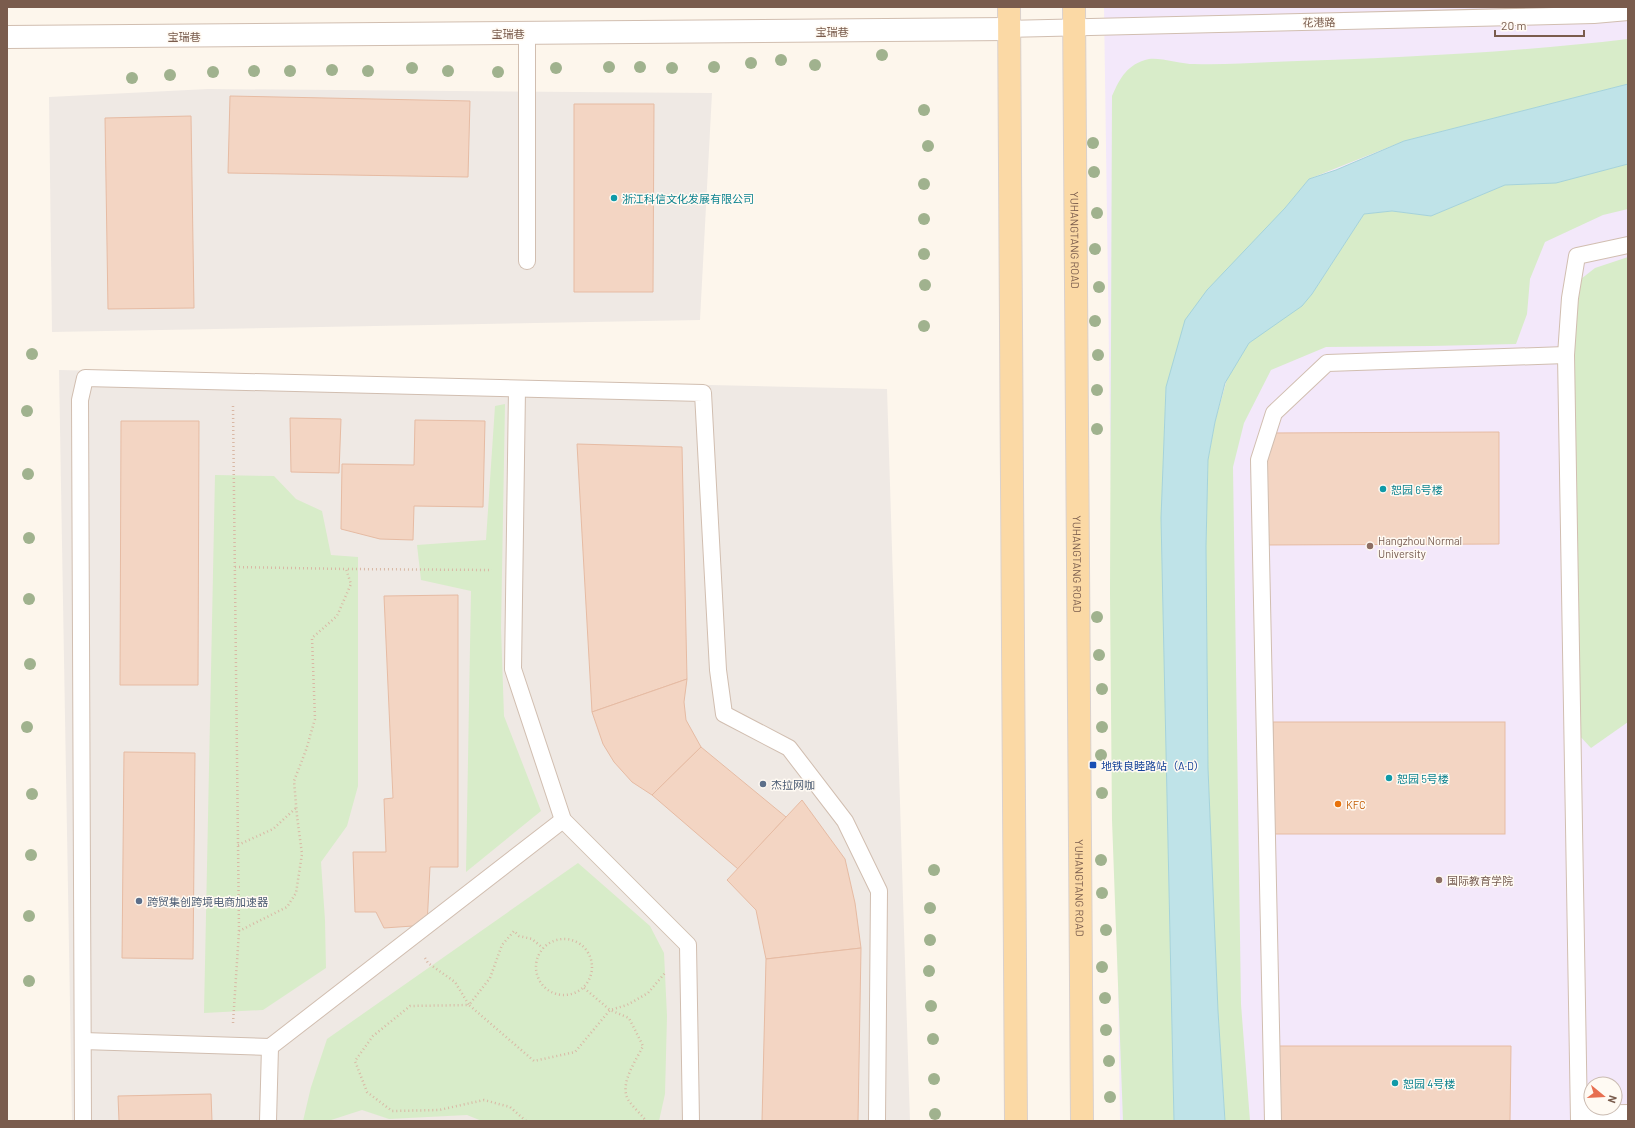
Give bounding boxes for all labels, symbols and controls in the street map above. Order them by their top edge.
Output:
scale bar [1495,12,1584,38]
street label: 花港路 [1302,15,1336,29]
text: 20 m [1501,18,1527,32]
street label: 宝瑞巷 [816,25,849,38]
street label: 宝瑞巷 [492,27,525,40]
street label: 宝瑞巷 [168,30,201,43]
street label: YUHANGTANG ROAD [1069,191,1083,289]
place label: 浙江科信文化发展有限公司 [622,192,754,205]
marker: 浙江科信文化发展有限公司 [609,193,619,203]
place label: 恕园 6号楼 [1391,483,1443,496]
marker: 恕园 6号楼 [1378,484,1388,494]
street label: YUHANGTANG ROAD [1071,515,1085,613]
place label: Hangzhou Normal University [1378,534,1462,560]
marker: Hangzhou Normal University [1365,541,1375,551]
place label: 地铁良睦路站（A·D） [1101,759,1205,772]
marker: 地铁良睦路站（A·D） [1088,760,1098,770]
place label: 恕园 5号楼 [1397,772,1449,785]
marker: 恕园 5号楼 [1384,773,1394,783]
place label: 杰拉网咖 [771,778,815,791]
marker: 杰拉网咖 [758,779,768,789]
place label: KFC [1346,798,1366,811]
marker: KFC [1333,799,1343,809]
street label: YUHANGTANG ROAD [1073,839,1087,937]
place label: 国际教育学院 [1447,874,1513,887]
marker: 国际教育学院 [1434,875,1444,885]
place label: 跨贸集创跨境电商加速器 [147,895,268,908]
marker: 跨贸集创跨境电商加速器 [134,896,144,906]
north arrow [1583,1076,1623,1116]
place label: 恕园 4号楼 [1403,1077,1455,1090]
marker: 恕园 4号楼 [1390,1078,1400,1088]
text: N [1606,1094,1620,1105]

